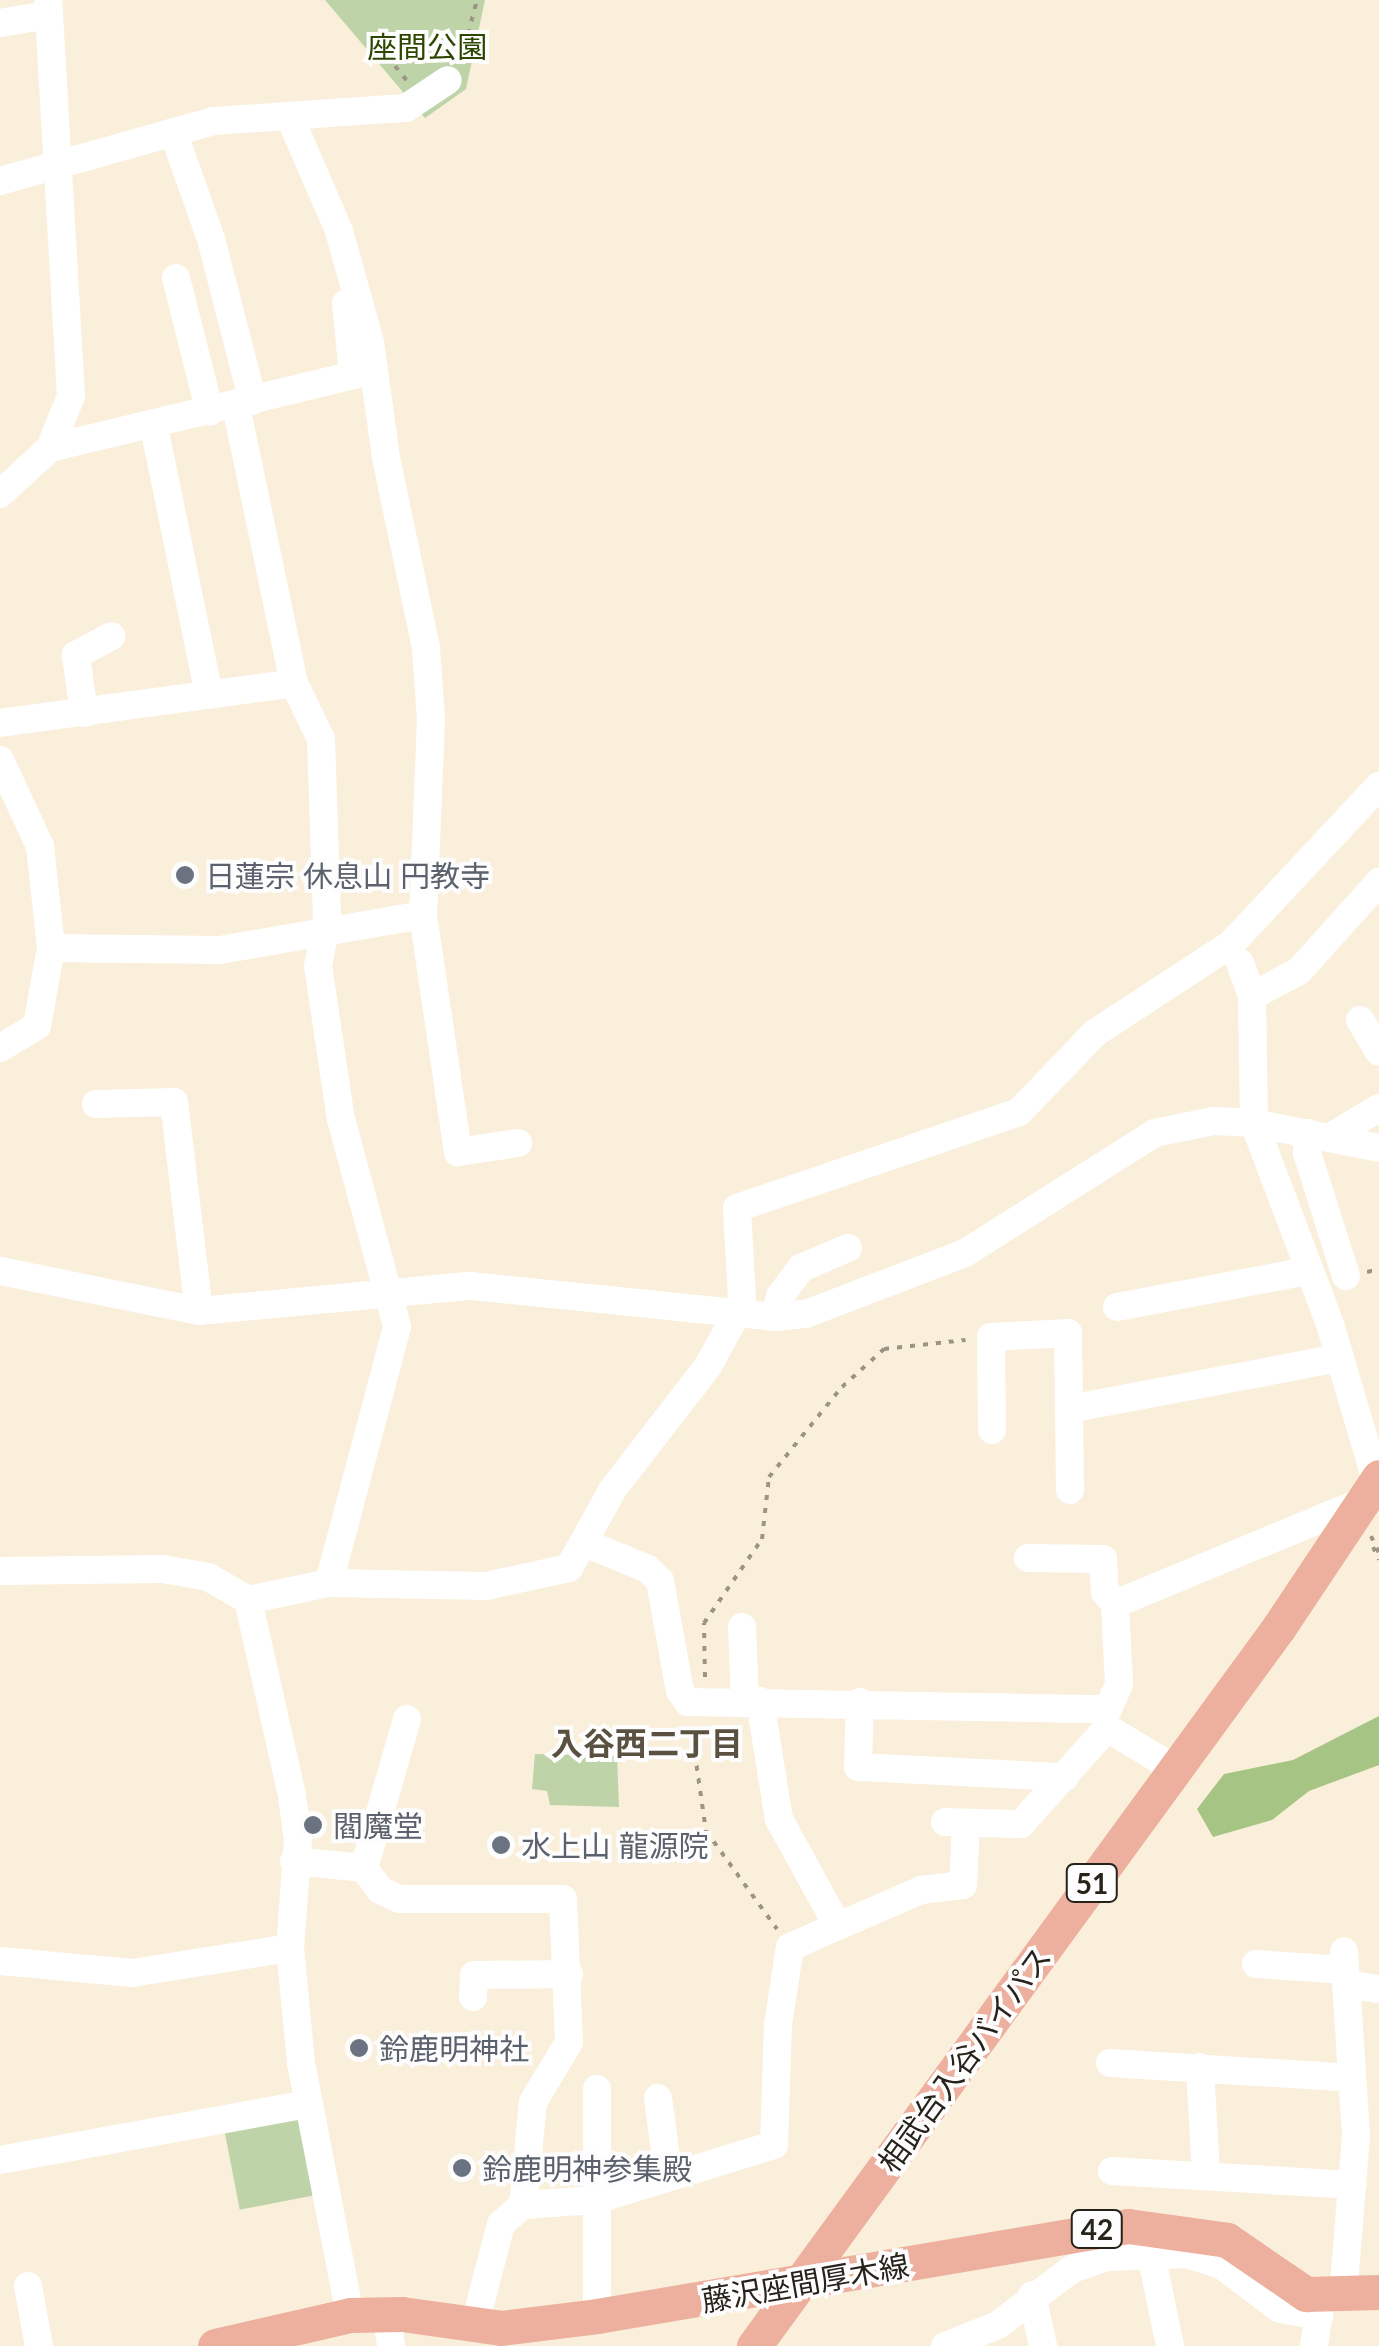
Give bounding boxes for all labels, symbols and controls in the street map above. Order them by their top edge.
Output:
park label: 座間公園 [367,28,487,64]
place label: 日蓮宗 休息山 円教寺 [205,857,490,893]
marker: 日蓮宗 休息山 円教寺 [174,864,196,886]
district label: 入谷西二丁目 [551,1724,743,1762]
place label: 閻魔堂 [333,1807,423,1843]
marker: 閻魔堂 [302,1814,324,1836]
place label: 水上山 龍源院 [521,1827,709,1863]
marker: 水上山 龍源院 [490,1834,512,1856]
road number: 51 [1064,1860,1120,1906]
street label: 相武台入谷バイパス [870,1939,1058,2179]
place label: 鈴鹿明神社 [379,2030,529,2066]
marker: 鈴鹿明神社 [348,2037,370,2059]
place label: 鈴鹿明神参集殿 [482,2150,692,2186]
marker: 鈴鹿明神参集殿 [451,2157,473,2179]
road number: 42 [1070,2206,1124,2252]
street label: 藤沢座間厚木線 [698,2246,912,2318]

